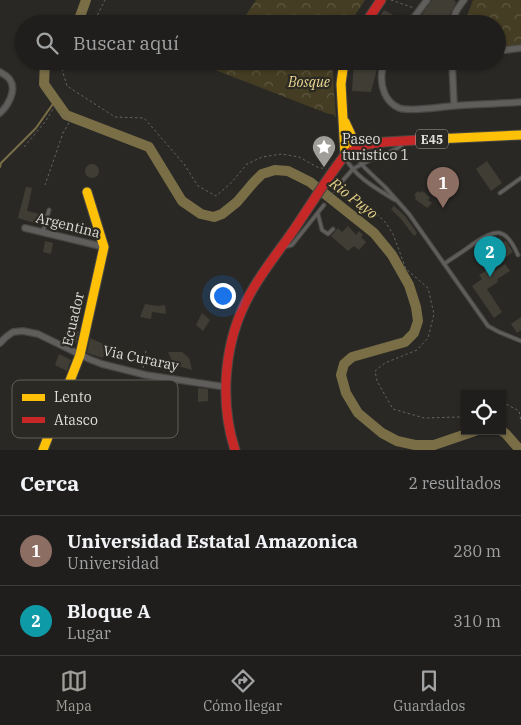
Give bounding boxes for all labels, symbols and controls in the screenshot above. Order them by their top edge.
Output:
search box [15,15,506,70]
icon: search [33,29,61,57]
text: Buscar aquí [73,31,179,55]
park label: Bosque [287,73,331,91]
place label: Paseo turistico 1 [342,130,409,164]
road number: E45 [416,130,448,148]
place icon: Paseo turistico 1 [311,134,337,168]
pin: 1 [427,167,459,208]
water label: Rio Puyo [325,173,382,223]
street label: Argentina [34,208,102,242]
pin: 2 [474,236,506,277]
your location [210,283,236,309]
street label: Ecuador [58,289,88,348]
street label: Via Curaray [101,341,181,375]
legend [12,380,178,438]
text: Lento [54,388,92,406]
map controls [461,390,506,435]
button: locate [461,390,506,435]
text: Atasco [54,411,98,429]
text: Cerca [20,469,79,497]
text: 2 resultados [409,473,501,493]
text: Universidad Estatal Amazonica [67,529,358,553]
text: 1 [31,541,41,561]
text: 280 m [453,541,501,561]
text: Universidad [67,553,159,573]
text: Bloque A [67,599,150,623]
text: 2 [31,611,41,631]
text: 310 m [453,611,501,631]
text: Lugar [67,623,111,643]
tab: Mapa [56,667,92,715]
tab: Cómo llegar [203,667,282,715]
tab: Guardados [393,667,465,715]

